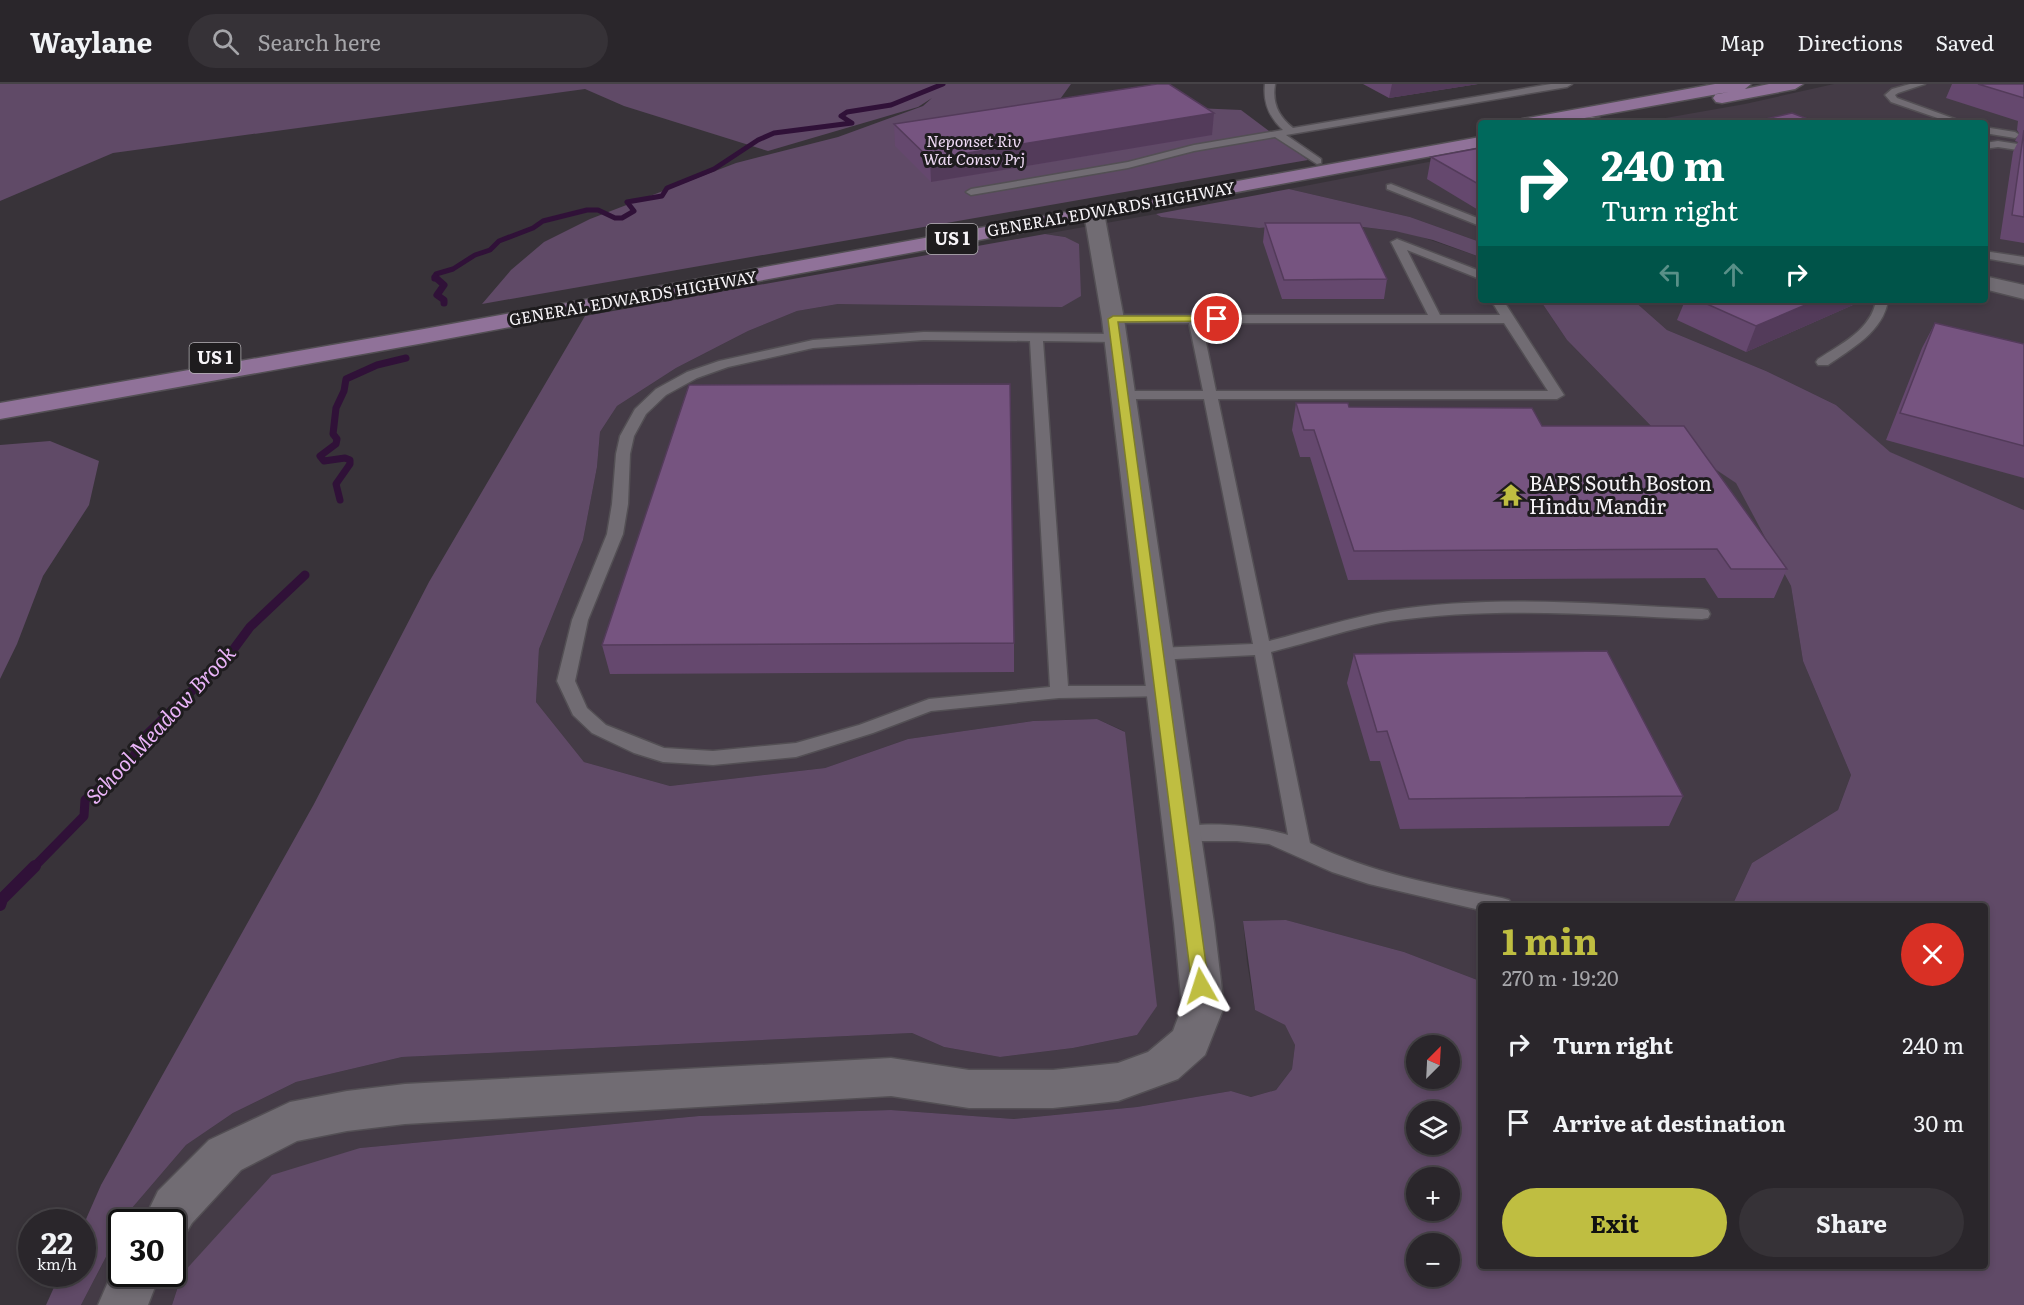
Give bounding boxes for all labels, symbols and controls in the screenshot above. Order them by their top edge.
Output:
search box [188,14,608,68]
text: Waylane [30,20,152,62]
icon: search [209,25,242,58]
text: Search here [257,25,381,58]
text: Map [1720,26,1765,57]
text: Directions [1798,26,1903,57]
text: Saved [1936,26,1994,57]
park label: Neponset Riv Wat Consv Prj [923,128,1025,170]
text: 240 m [1601,132,1725,194]
icon: right [1502,144,1580,222]
street label: GENERAL EDWARDS HIGHWAY [985,174,1237,242]
text: Turn right [1601,189,1738,229]
road number: US 1 [926,224,978,254]
icon: left [1654,258,1687,291]
icon: ahead [1717,258,1750,291]
icon: right [1780,258,1813,291]
street label: GENERAL EDWARDS HIGHWAY [507,263,759,331]
pin [1191,293,1242,344]
icon: arrive [1200,302,1233,335]
road number: US 1 [190,343,240,373]
place label: BAPS South Boston Hindu Mandir [1529,467,1712,520]
temple icon: BAPS South Boston Hindu Mandir [1498,482,1524,508]
water label: School Meadow Brook [77,637,241,810]
text: 1 min [1502,913,1598,966]
button: close [1901,923,1964,986]
position arrow [1169,954,1233,1018]
text: 270 m · 19:20 [1502,962,1618,992]
icon: right [1502,1028,1535,1061]
text: Turn right [1553,1028,1673,1061]
text: 240 m [1902,1028,1964,1061]
north arrow [1406,1035,1460,1089]
map controls [1406,1035,1460,1287]
button: layers [1406,1101,1460,1155]
icon: arrive [1502,1106,1535,1139]
text: Arrive at destination [1553,1106,1786,1139]
text: 30 m [1914,1106,1964,1139]
button: + [1406,1167,1460,1221]
button: Exit [1502,1188,1727,1257]
button: Share [1739,1188,1964,1257]
speed limit sign: 30 [108,1209,186,1287]
text: 22 [41,1219,73,1263]
button: − [1406,1233,1460,1287]
text: km/h [37,1252,77,1275]

